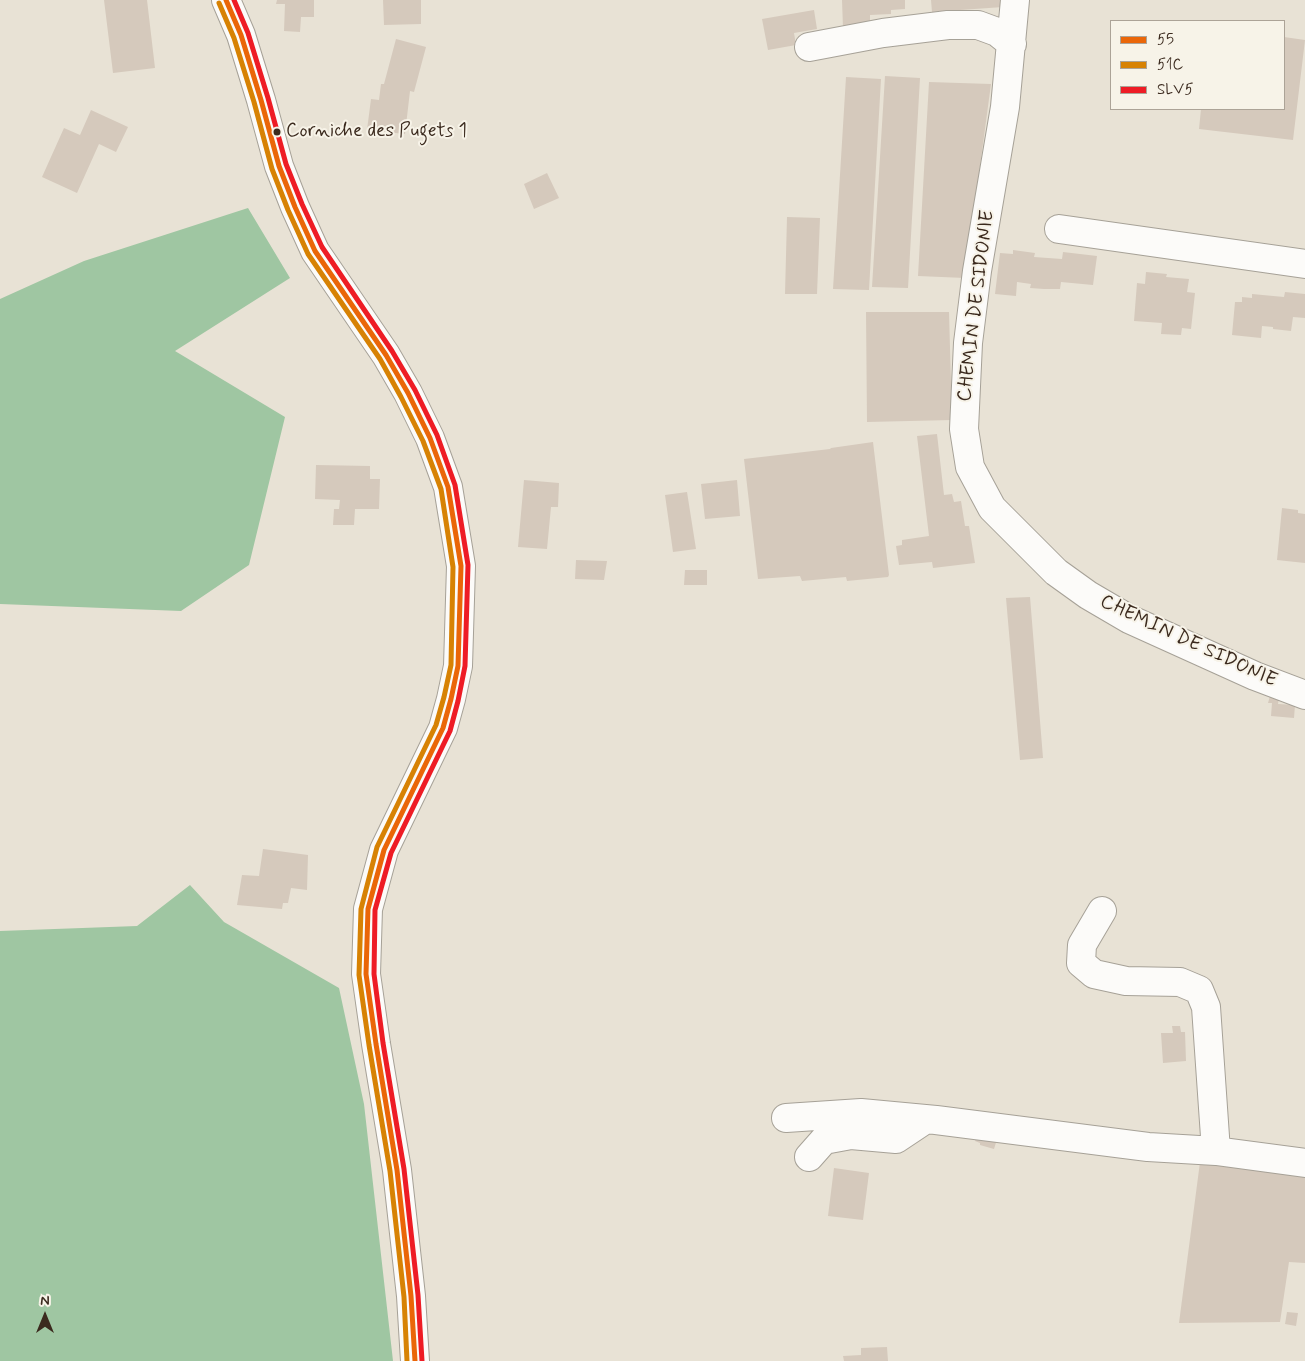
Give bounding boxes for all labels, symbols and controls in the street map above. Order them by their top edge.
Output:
legend [1110,20,1285,110]
text: 55 [1157,30,1174,50]
text: 51C [1157,55,1183,75]
text: SLV5 [1157,80,1194,100]
place label: Corniche des Pugets 1 [286,121,467,143]
marker: Corniche des Pugets 1 [272,127,282,137]
street label: CHEMIN DE SIDONIE [953,209,1001,403]
street label: CHEMIN DE SIDONIE [1096,590,1280,694]
north arrow [20,1291,70,1341]
text: N [40,1292,50,1310]

